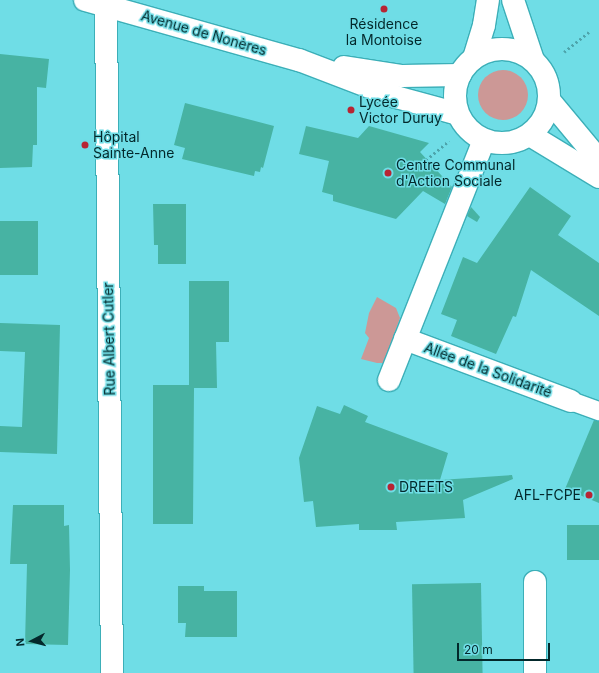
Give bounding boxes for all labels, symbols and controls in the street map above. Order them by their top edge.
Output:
marker: Résidence la Montoise [379,4,389,14]
street label: Avenue de Nonères [139,7,269,59]
place label: Résidence la Montoise [346,16,422,48]
place label: Lycée Victor Duruy [359,94,442,126]
marker: Lycée Victor Duruy [346,105,356,115]
place label: Hôpital Sainte-Anne [93,129,174,162]
marker: Hôpital Sainte-Anne [80,140,90,150]
place label: Centre Communal d'Action Sociale [396,157,515,190]
marker: Centre Communal d'Action Sociale [383,168,393,178]
street label: Rue Albert Cutler [100,282,118,396]
street label: Allée de la Solidarité [422,339,554,401]
place label: DREETS [399,479,453,495]
marker: DREETS [386,482,396,492]
place label: AFL-FCPE [514,487,581,503]
marker: AFL-FCPE [584,490,594,500]
north arrow [12,621,52,661]
scale bar [459,635,552,661]
text: N [13,637,27,647]
text: 20 m [464,642,493,657]

